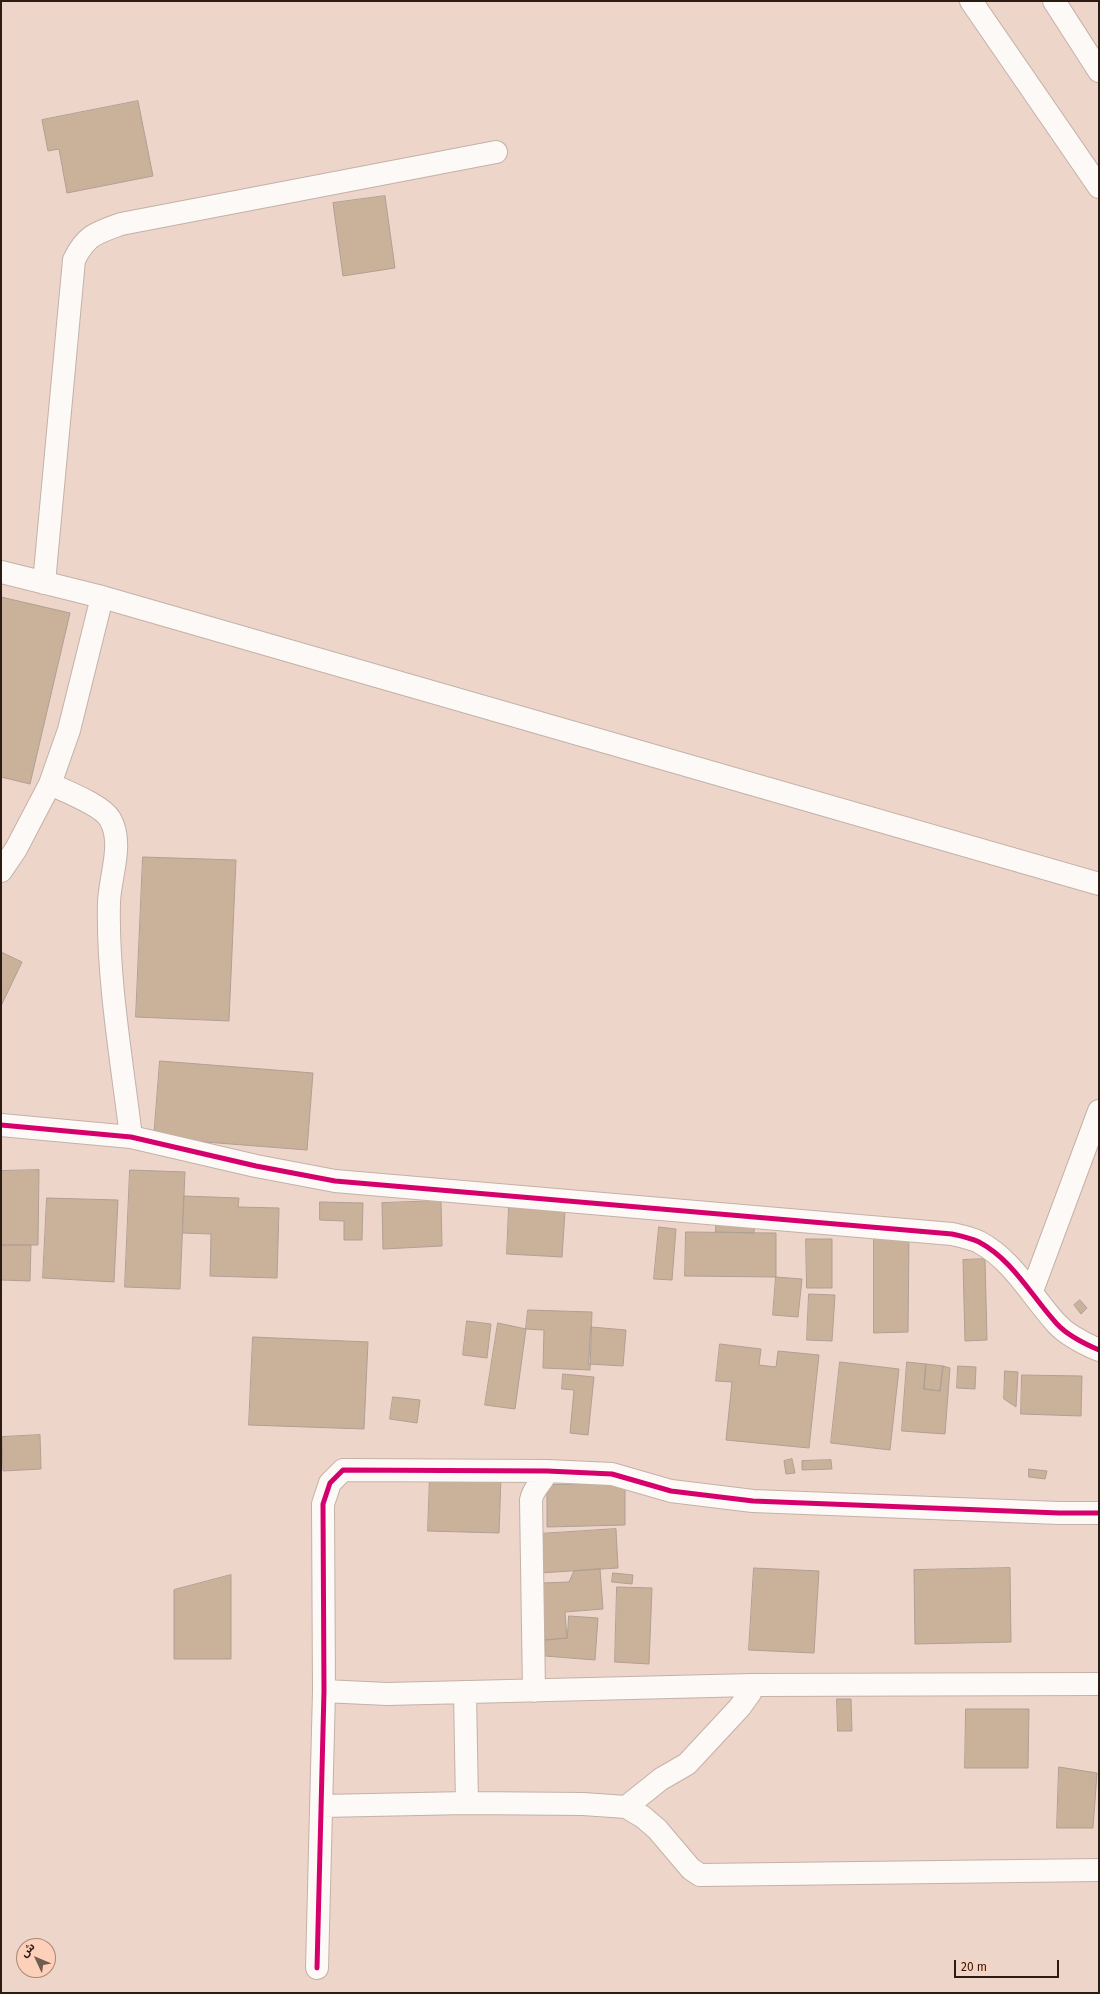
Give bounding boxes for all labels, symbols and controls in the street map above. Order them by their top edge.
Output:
north arrow [16,1938,56,1978]
text: ش [18,1940,38,1960]
scale bar [956,1952,1061,1978]
text: 20 m [961,1960,987,1974]

